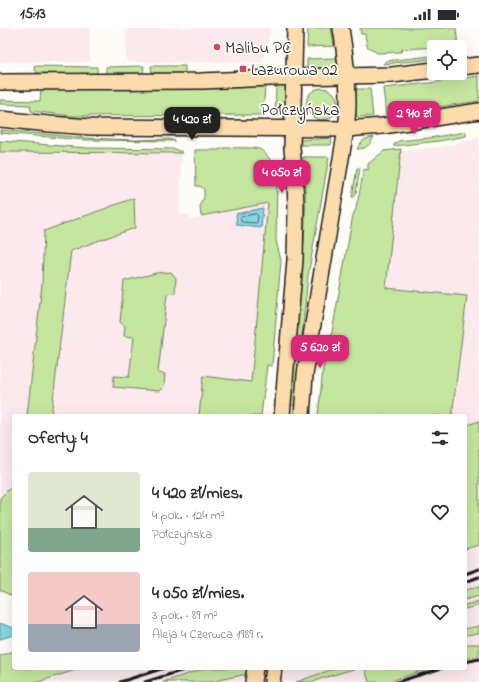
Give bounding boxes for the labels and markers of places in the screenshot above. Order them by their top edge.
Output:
place label: Malibu PC [225,36,291,61]
marker: Malibu PC [212,42,222,52]
place label: Lazurowa 02 [251,58,338,83]
marker: Lazurowa 02 [238,64,248,74]
pin: 2 910 zł [373,101,455,135]
pin: 4 420 zł [151,107,233,141]
pin: 4 050 zł [241,160,323,194]
pin: 5 620 zł [279,335,361,369]

